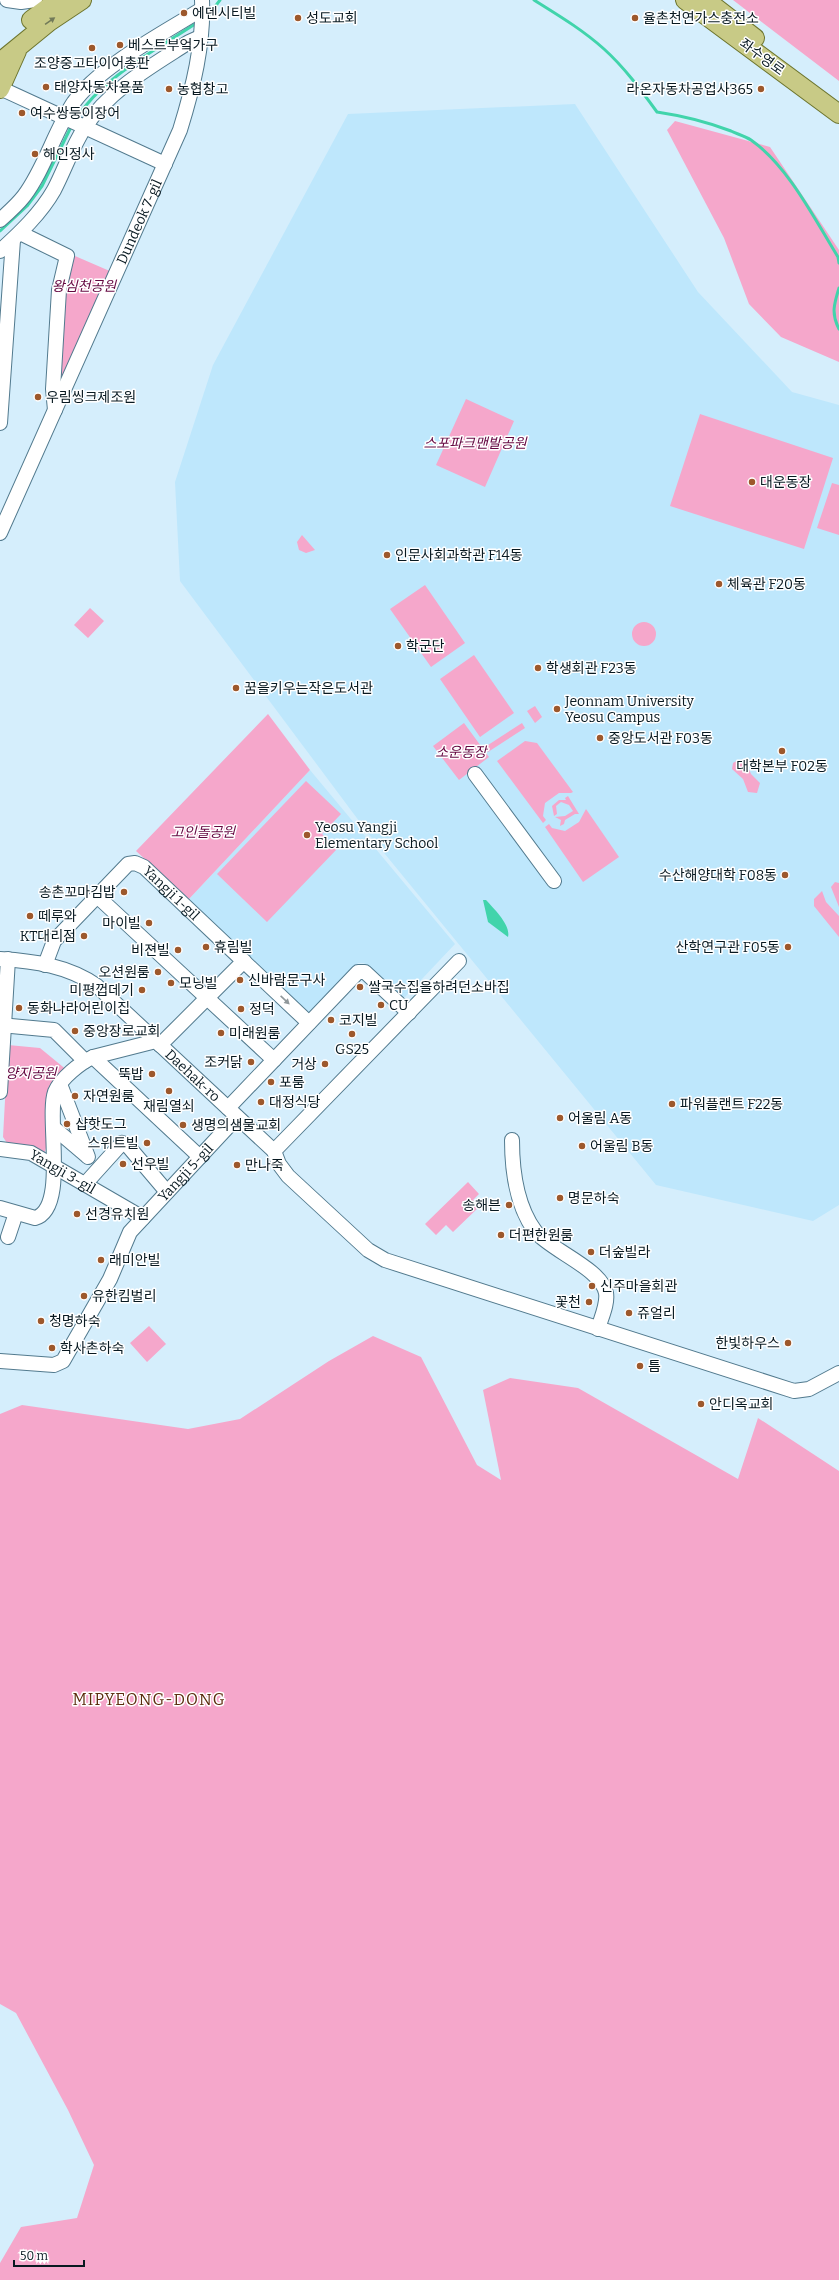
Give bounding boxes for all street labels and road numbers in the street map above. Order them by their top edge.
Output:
street label: 좌수영로 [736,35,788,79]
street label: Dundeok 7-gil [113,177,165,267]
street label: Yangji 1-gil [140,862,203,924]
street label: Daehak-ro [162,1046,224,1105]
street label: Yangji 5-gil [154,1140,217,1205]
street label: Yangji 3-gil [27,1146,99,1197]

